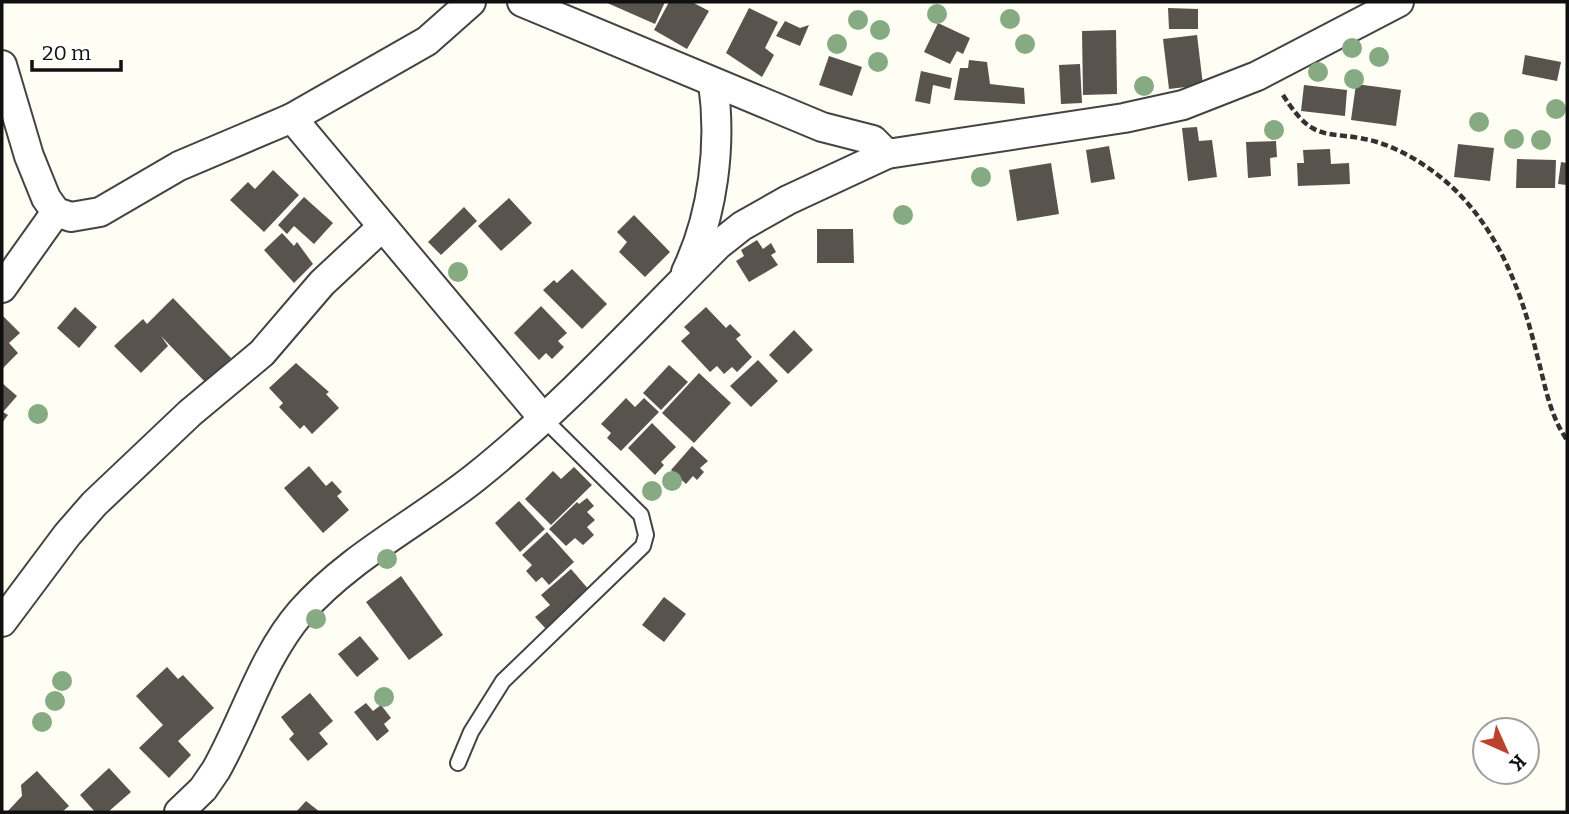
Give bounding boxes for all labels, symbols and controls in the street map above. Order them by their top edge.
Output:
scale bar [32,28,121,72]
text: 20 m [42,40,91,66]
north arrow [1471,716,1541,786]
text: K [1504,750,1531,776]

